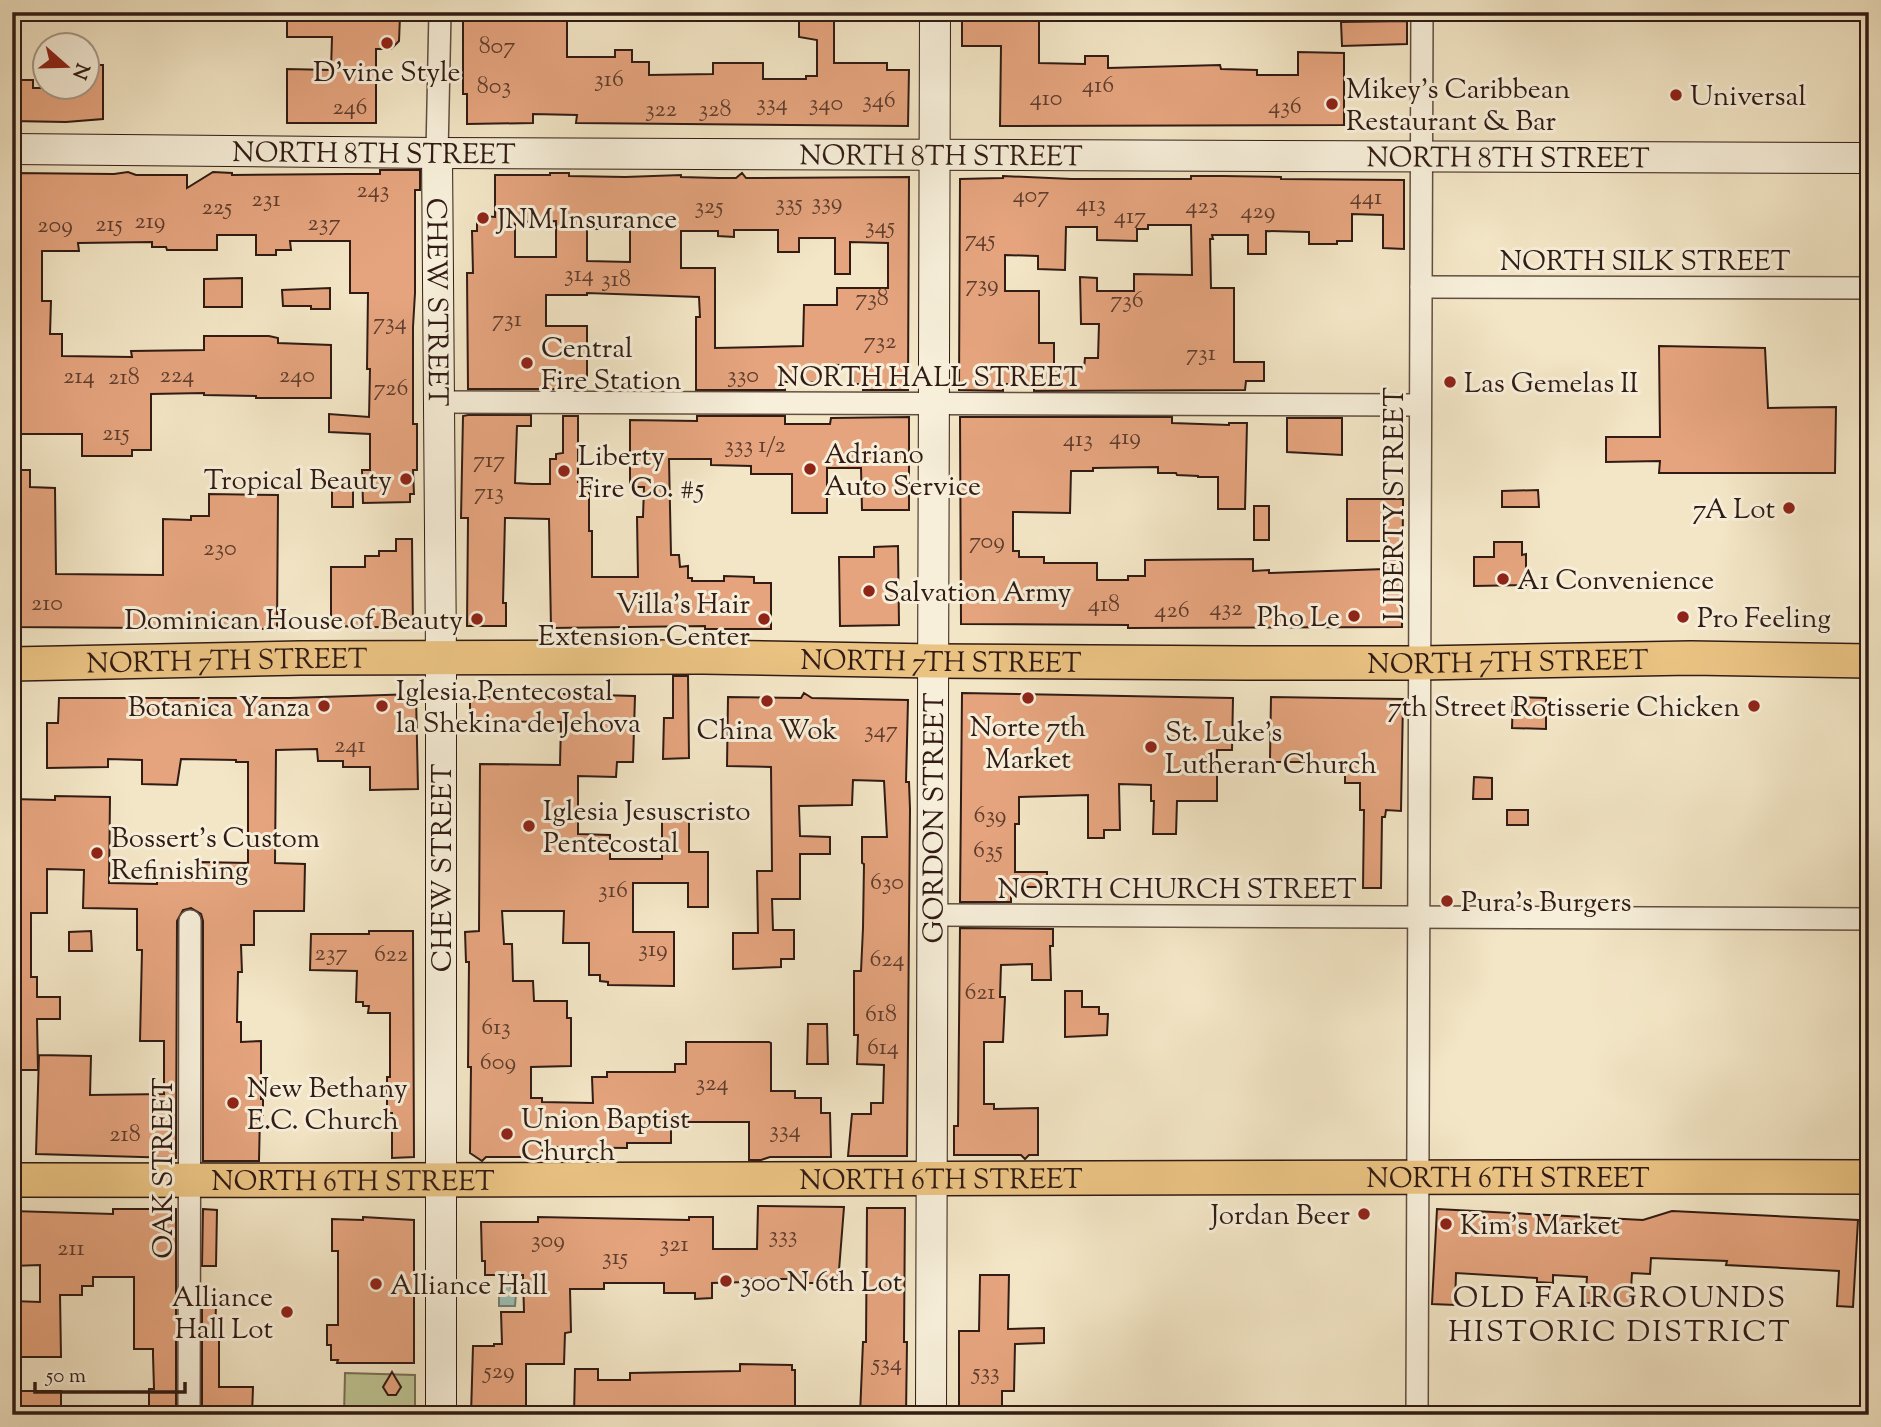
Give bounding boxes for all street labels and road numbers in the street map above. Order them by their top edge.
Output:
street label: NORTH 8TH STREET [232,134,516,176]
street label: NORTH 8TH STREET [799,137,1083,178]
street label: NORTH 8TH STREET [1366,139,1650,180]
street label: CHEW STREET [414,197,456,407]
street label: NORTH SILK STREET [1500,243,1791,283]
street label: NORTH HALL STREET [777,359,1083,399]
street label: LIBERTY STREET [1376,387,1416,621]
street label: NORTH 7TH STREET [86,641,368,685]
street label: NORTH 7TH STREET [800,642,1082,685]
street label: NORTH 7TH STREET [1367,642,1649,686]
street label: GORDON STREET [915,692,956,944]
street label: CHEW STREET [424,763,464,972]
street label: NORTH CHURCH STREET [997,871,1357,911]
street label: OAK STREET [145,1077,185,1259]
street label: NORTH 6TH STREET [1366,1160,1650,1200]
street label: NORTH 6TH STREET [799,1161,1083,1202]
street label: NORTH 6TH STREET [211,1163,495,1203]

